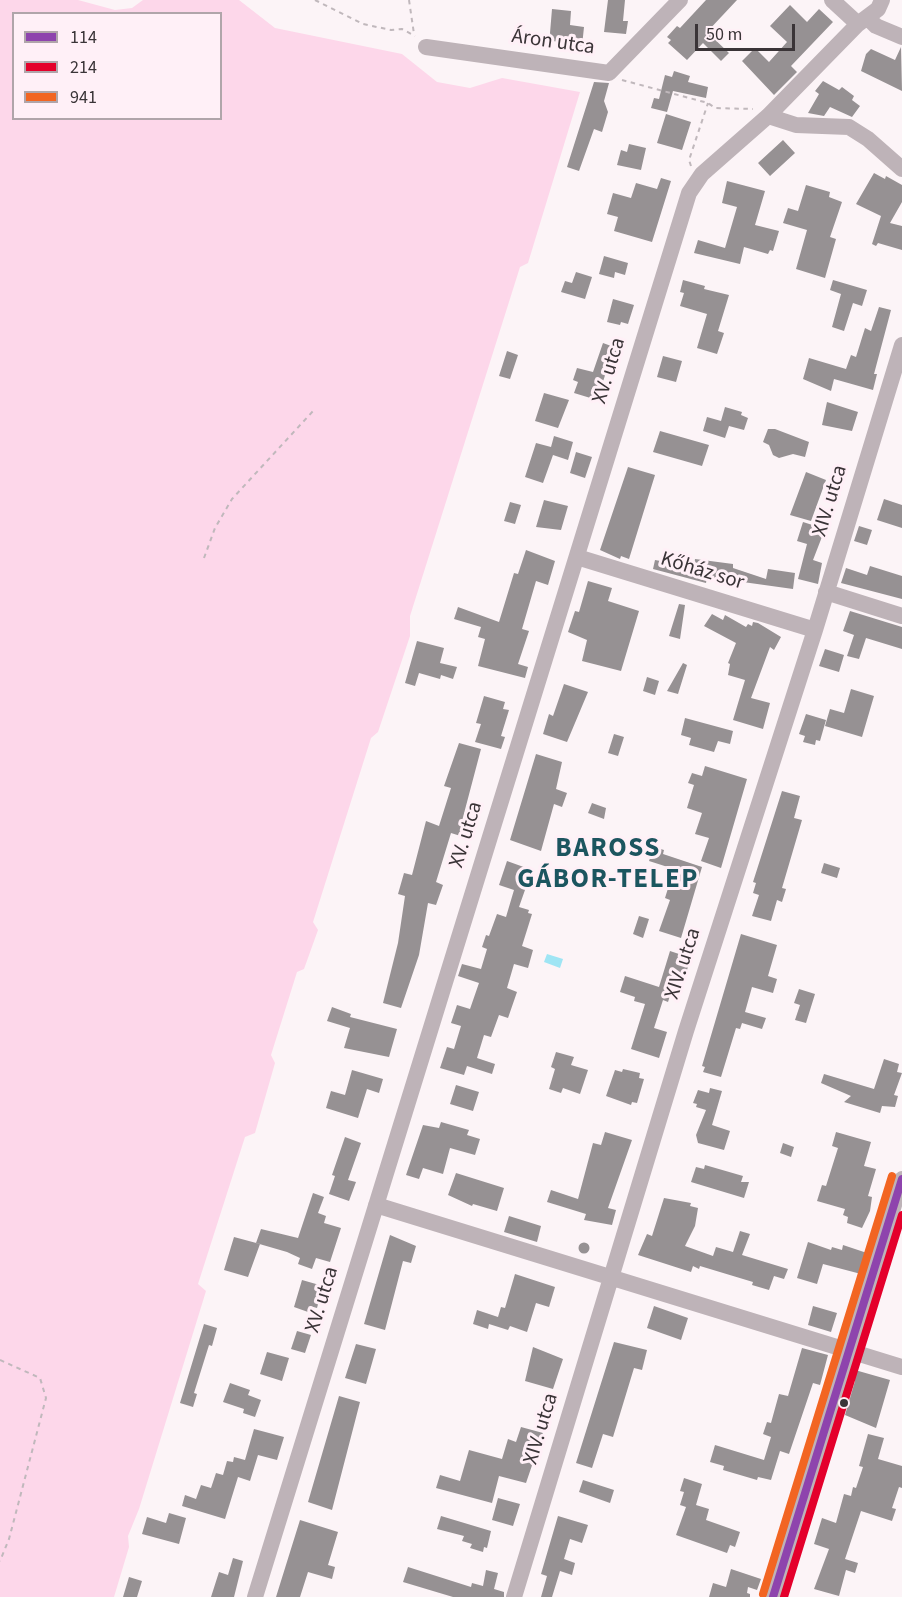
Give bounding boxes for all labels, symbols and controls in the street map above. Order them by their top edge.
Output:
legend [12,12,222,120]
scale bar [698,12,798,50]
text: 50 m [706,22,742,47]
text: 114 [70,25,97,50]
street label: Áron utca [510,25,596,61]
text: 214 [70,55,97,80]
text: 941 [70,85,97,110]
street label: XV. utca [588,335,632,407]
street label: XIV. utca [808,462,854,540]
street label: Kőház sor [657,547,747,597]
street label: XV. utca [445,799,489,871]
district label: BAROSS GÁBOR-TELEP [517,834,699,897]
street label: XIV. utca [661,925,707,1003]
street label: XV. utca [301,1264,345,1336]
street label: XIV. utca [519,1390,565,1468]
unlabelled marker [838,1397,850,1409]

